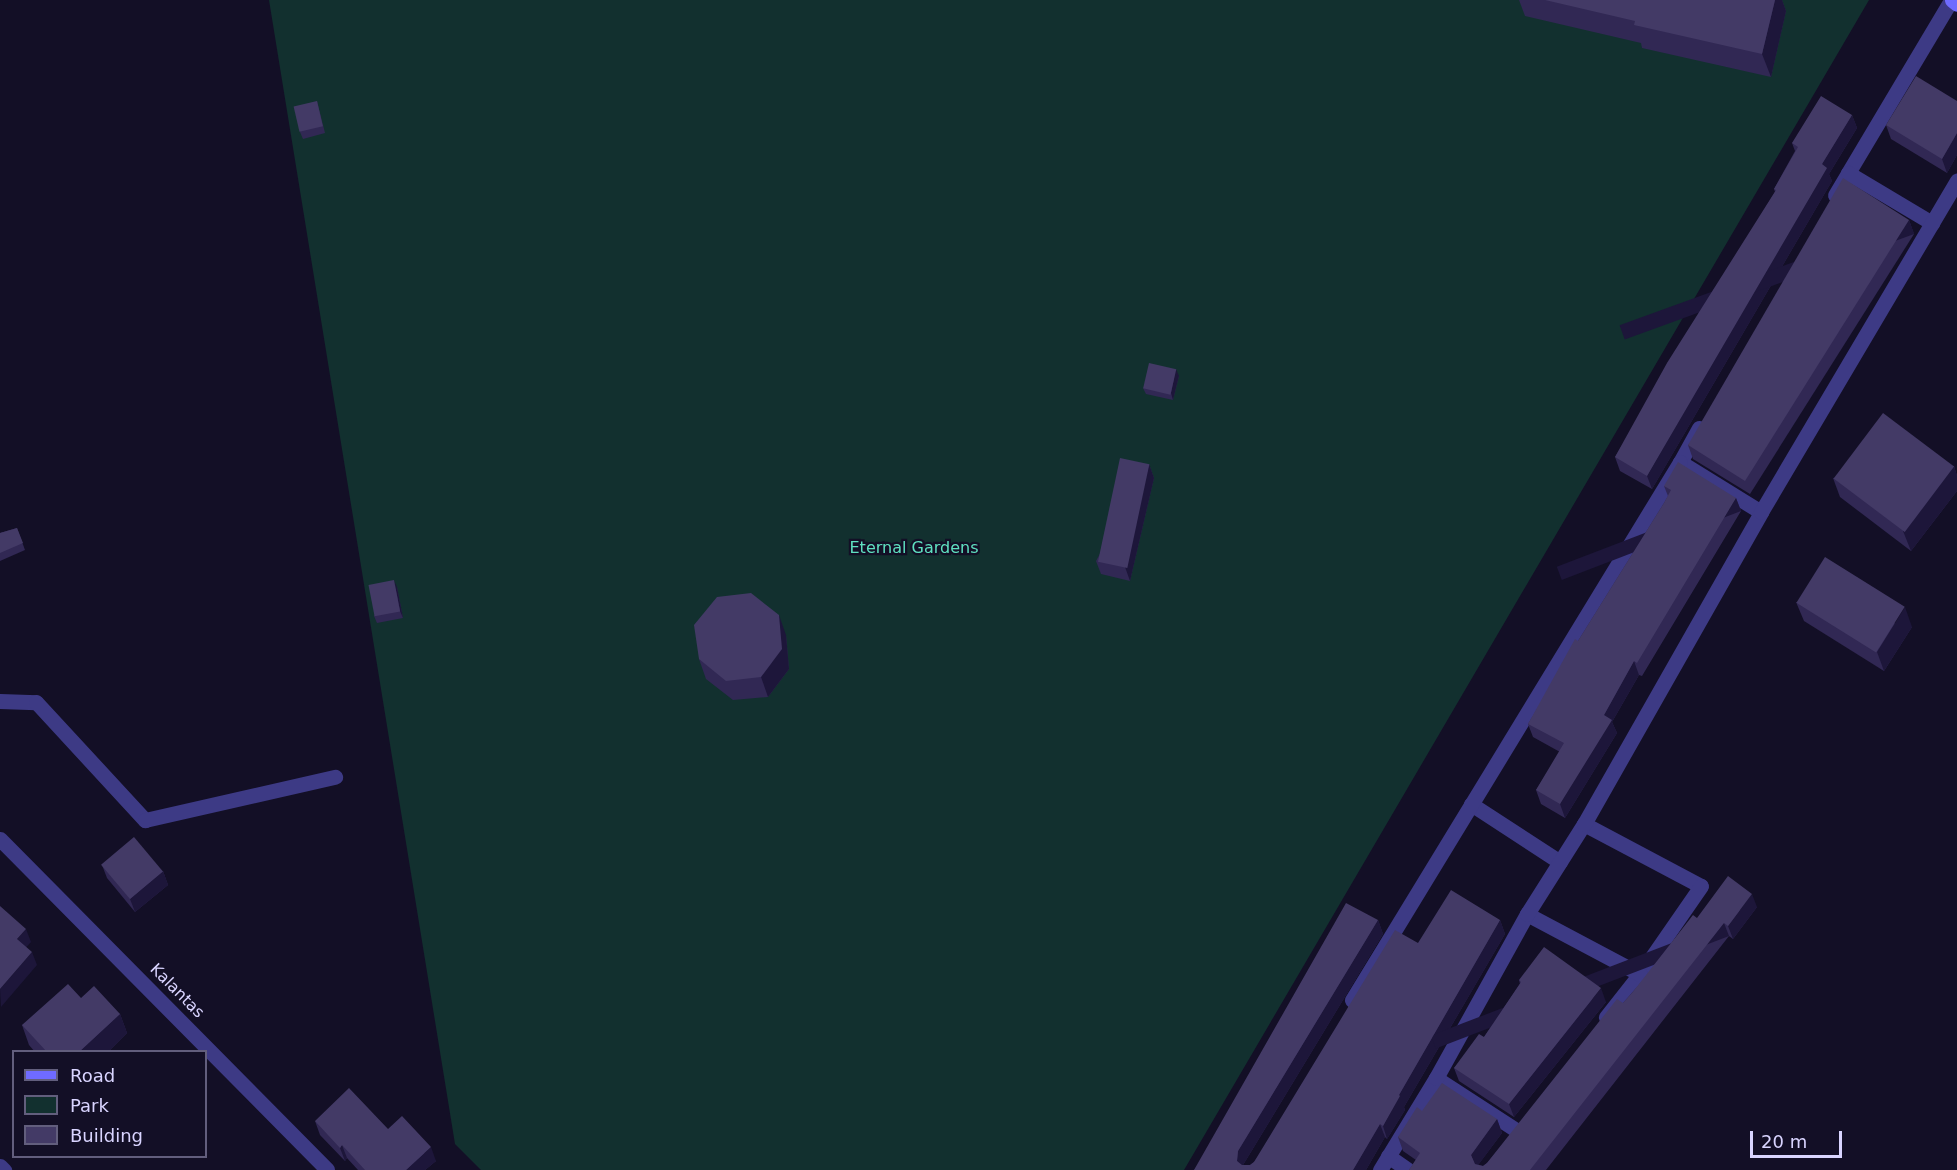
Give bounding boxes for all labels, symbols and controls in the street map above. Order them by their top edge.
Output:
park label: Eternal Gardens [850,538,978,558]
street label: Kalantas [146,960,208,1022]
legend [12,1050,207,1158]
text: Road [70,1065,115,1086]
text: Park [70,1095,109,1116]
scale bar [1753,1119,1844,1157]
text: Building [70,1125,143,1146]
text: 20 m [1761,1131,1807,1152]

